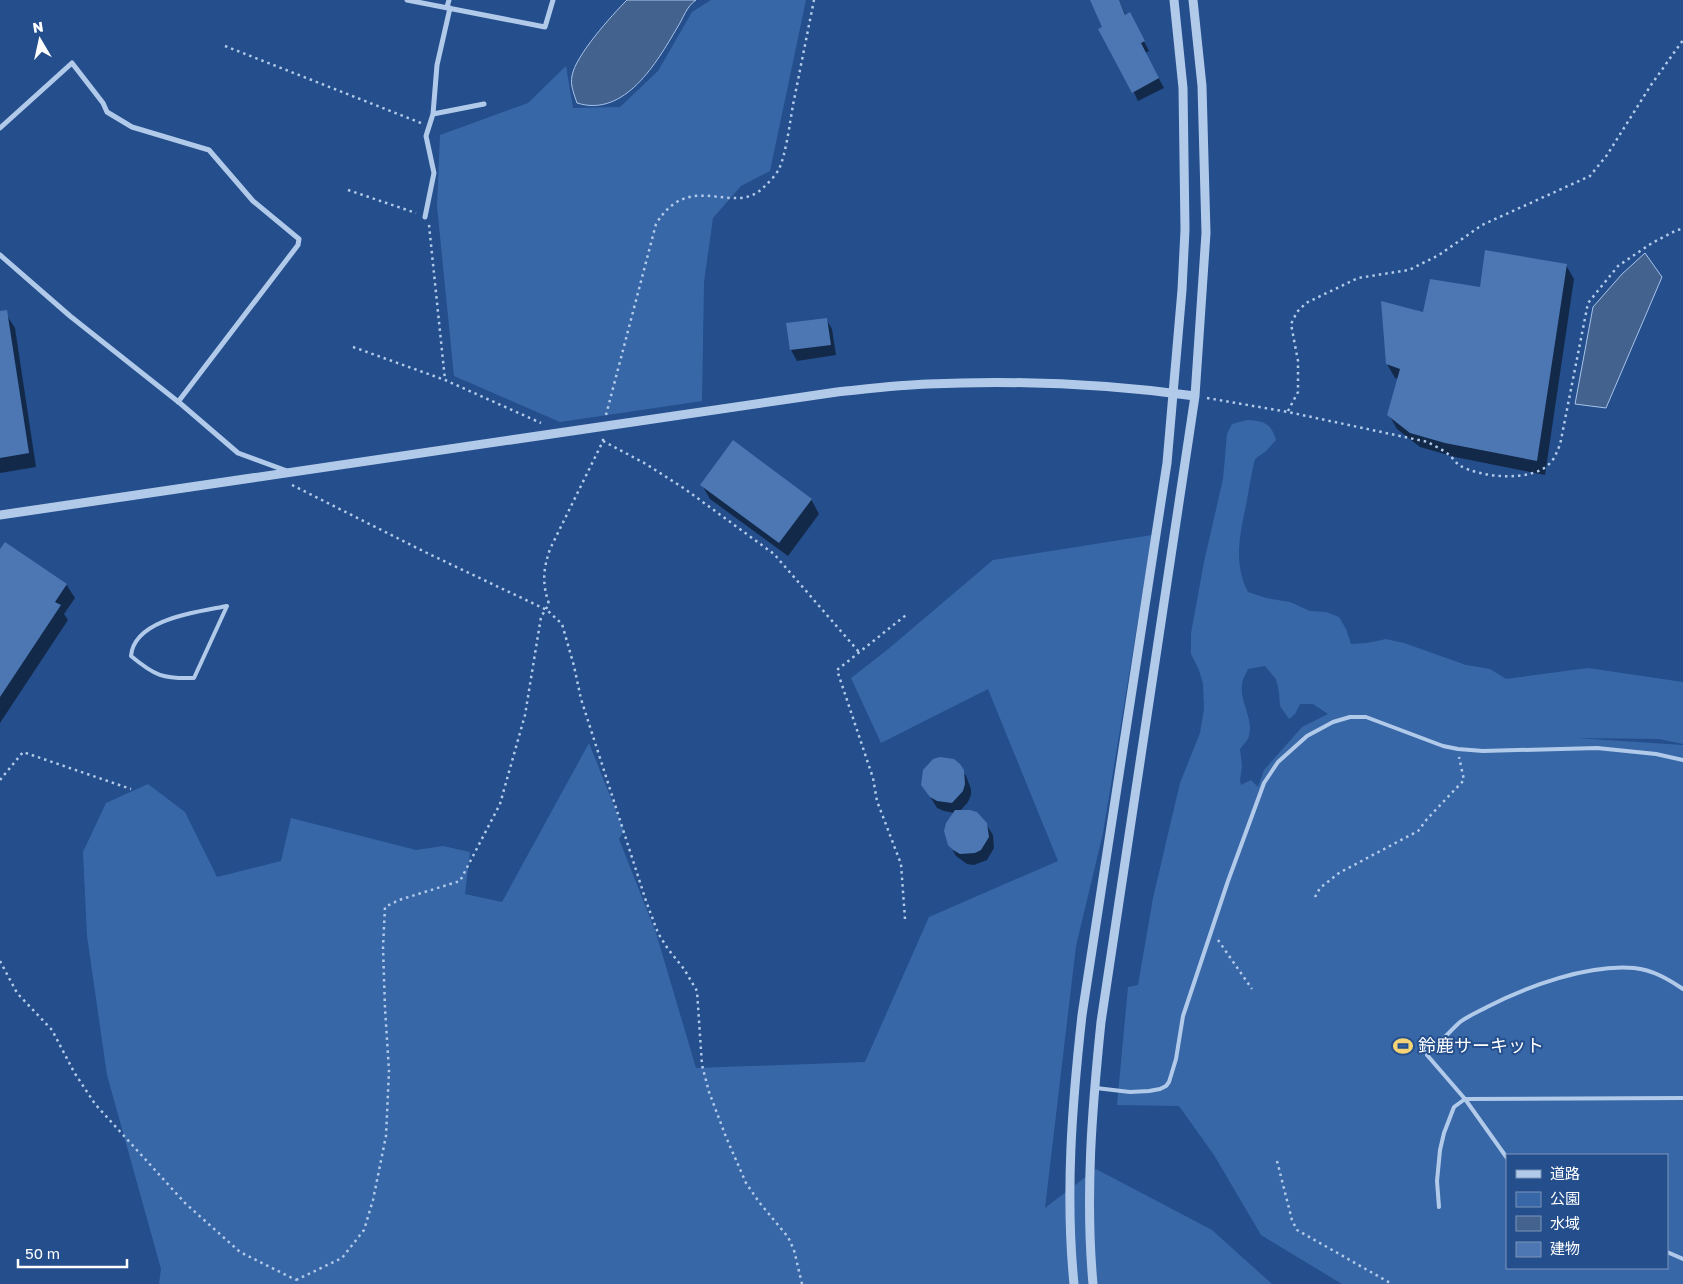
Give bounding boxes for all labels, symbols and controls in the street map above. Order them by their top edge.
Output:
north arrow [15,15,65,65]
text: N [31,17,44,36]
place label: 鈴鹿サーキット [1418,1034,1544,1056]
sports icon: 鈴鹿サーキット [1392,1035,1414,1057]
legend [1506,1154,1668,1269]
text: 道路 [1550,1164,1580,1182]
text: 公園 [1550,1189,1580,1207]
text: 水域 [1550,1214,1580,1232]
scale bar [18,1236,126,1268]
text: 建物 [1550,1239,1580,1257]
text: 50 m [25,1244,60,1262]

